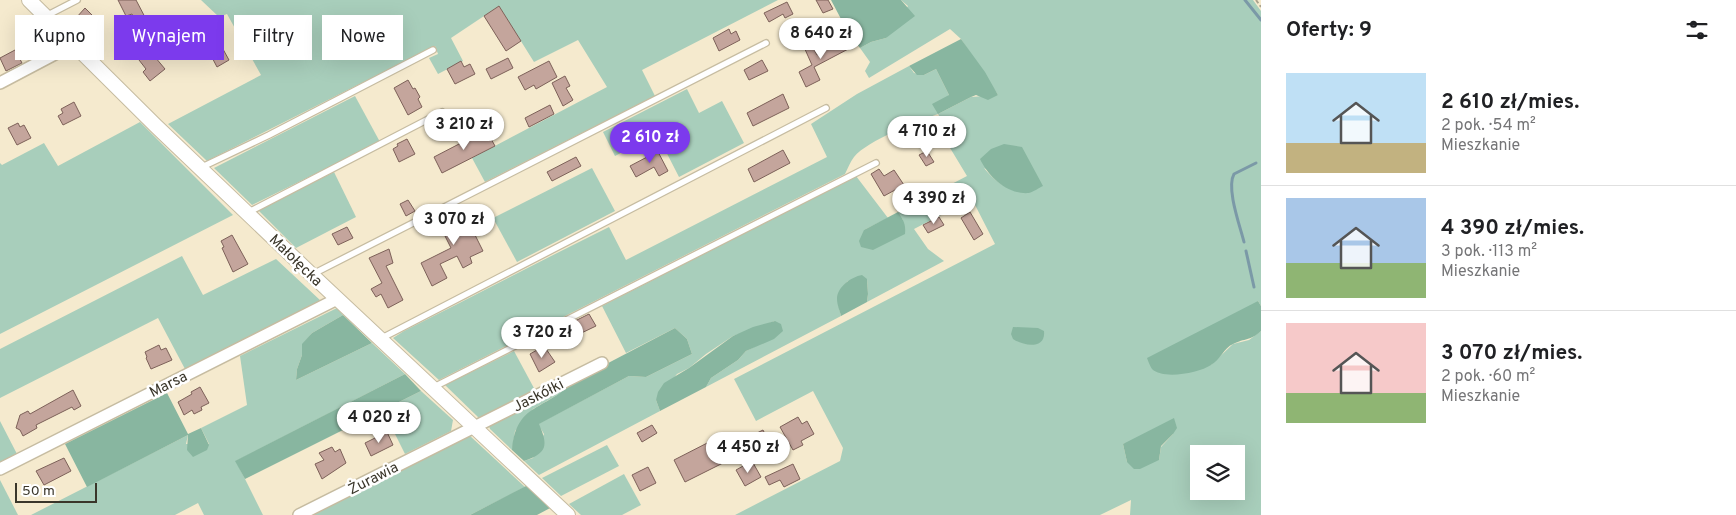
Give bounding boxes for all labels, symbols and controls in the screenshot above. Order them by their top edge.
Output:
chip: Kupno [15,15,104,60]
chip: Wynajem [114,15,224,60]
chip: Filtry [234,15,312,60]
chip: Nowe [322,15,403,60]
icon: filters [1683,16,1711,44]
text: Oferty: 9 [1286,17,1372,44]
pin: 8 640 zł [769,18,873,60]
text: 8 640 zł [790,24,852,44]
text: 2 610 zł/mies. [1441,89,1579,116]
icon: home [1326,93,1386,153]
pin: 3 210 zł [412,108,516,151]
text: 3 210 zł [435,115,493,135]
pin: 4 710 zł [875,116,979,158]
text: 2 pok. · 54 m² [1441,116,1536,136]
pin: 2 610 zł [598,121,702,164]
text: 4 710 zł [898,122,956,142]
text: 2 610 zł [621,128,679,148]
text: Mieszkanie [1441,136,1520,156]
pin: 4 390 zł [882,182,986,225]
text: 4 390 zł [903,189,965,209]
pin: 3 070 zł [402,204,506,246]
text: 3 070 zł [424,210,484,230]
text: 4 390 zł/mies. [1441,215,1584,242]
icon: home [1326,218,1386,278]
street label: Małołęcka [264,231,326,291]
text: 3 pok. · 113 m² [1441,242,1537,262]
text: Mieszkanie [1441,262,1520,282]
pin: 3 720 zł [490,316,594,359]
text: 3 720 zł [512,323,572,343]
text: 3 070 zł/mies. [1441,340,1582,367]
icon: home [1326,343,1386,403]
text: 2 pok. · 60 m² [1441,367,1535,387]
street label: Marsa [146,368,191,403]
street label: Jaskółki [510,375,567,417]
text: Mieszkanie [1441,387,1520,407]
pin: 4 020 zł [327,402,431,444]
text: 4 020 zł [348,408,410,428]
pin: 4 450 zł [696,432,800,474]
text: 4 450 zł [717,438,779,458]
map controls [1190,445,1245,500]
button: layers [1190,445,1245,500]
street label: Żurawia [345,458,402,500]
scale bar [15,480,98,503]
text: 50 m [22,483,55,500]

